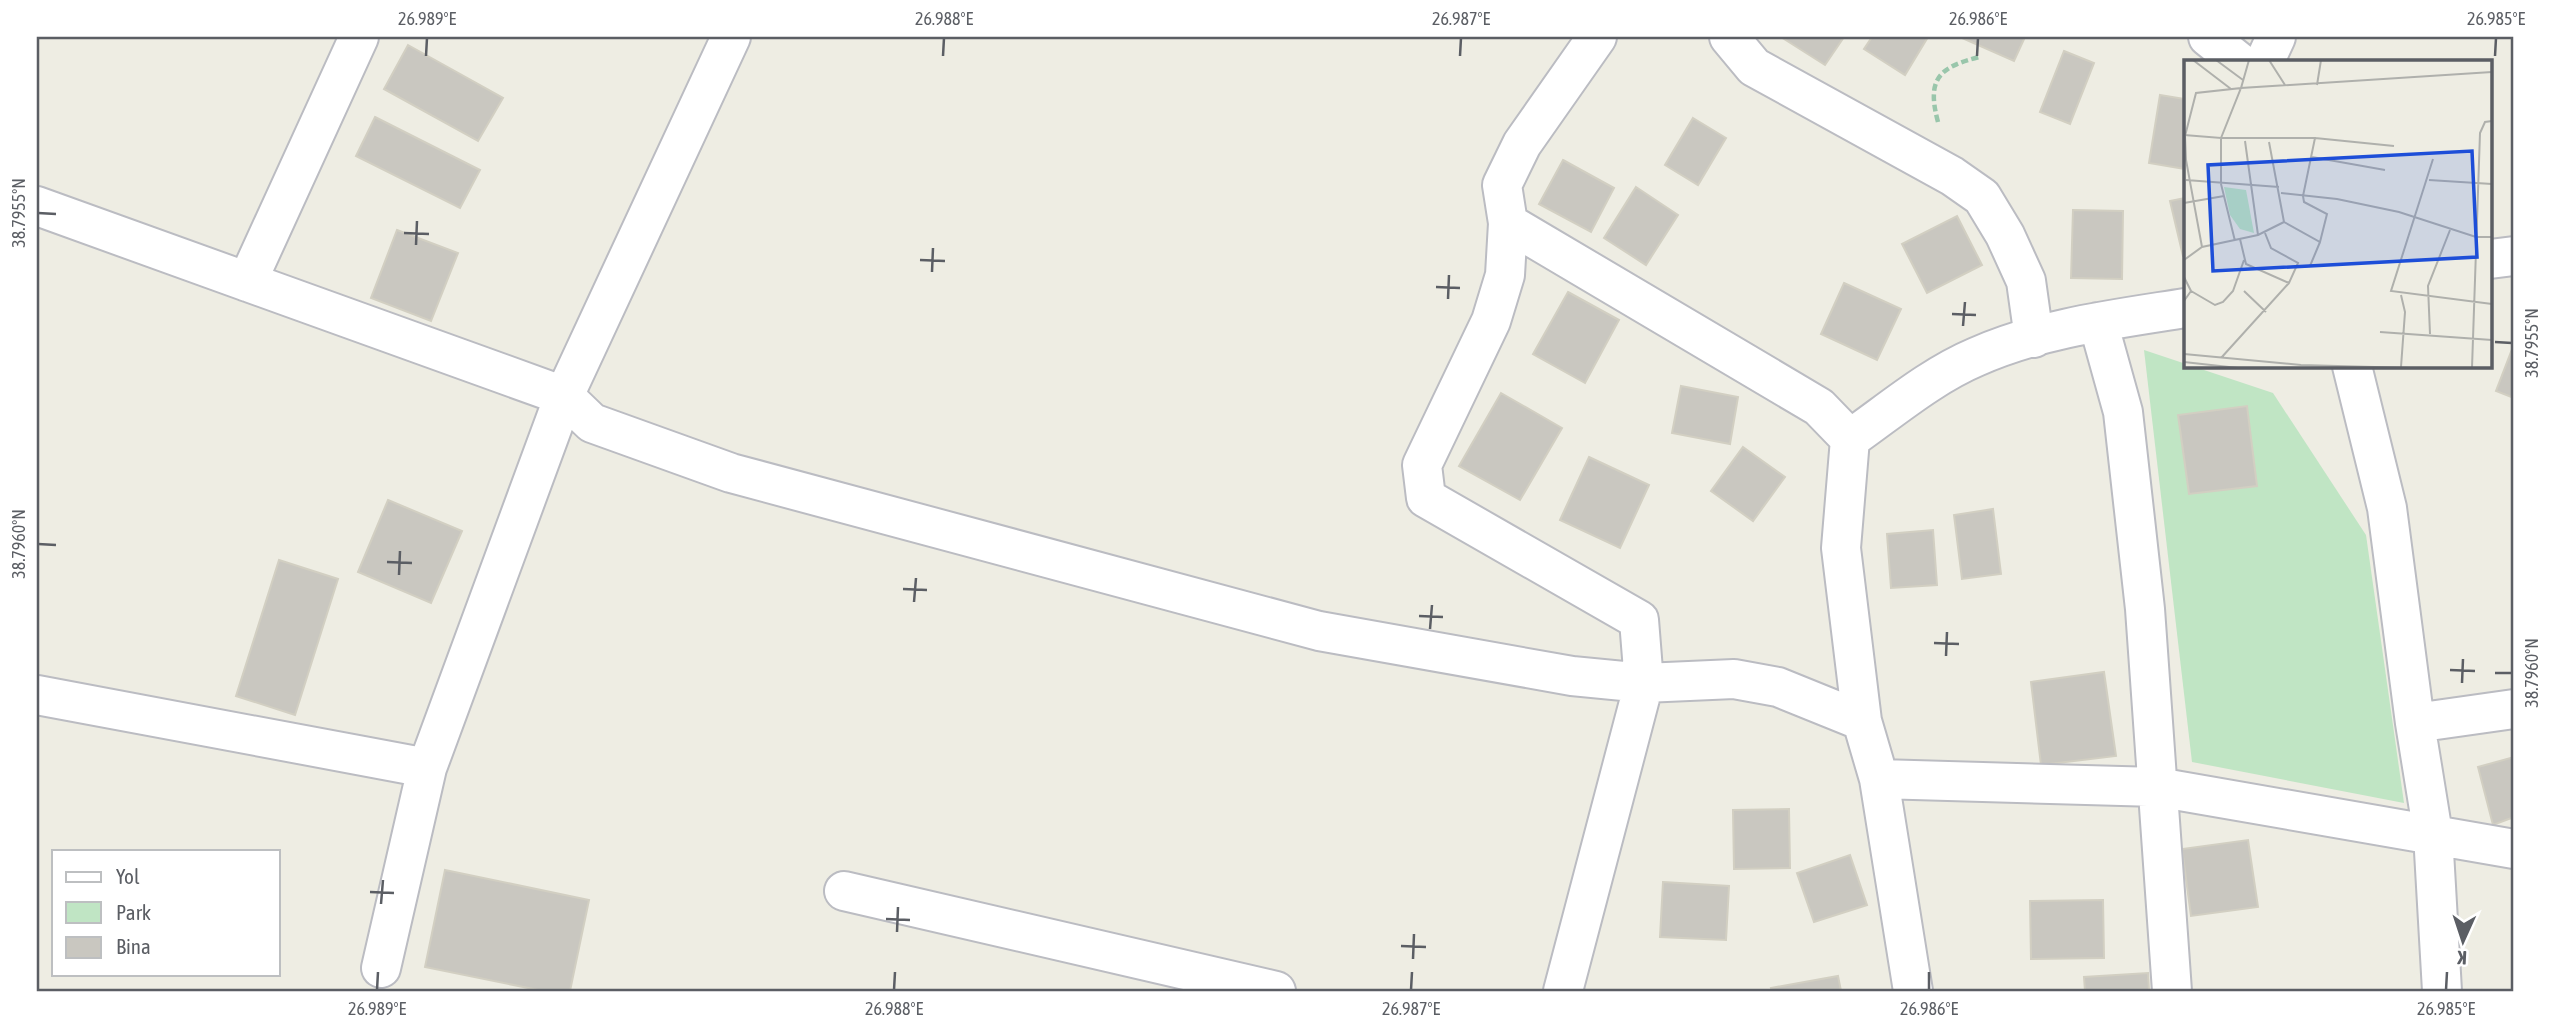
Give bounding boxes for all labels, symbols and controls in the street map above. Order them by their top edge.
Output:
text: 26.989°E [398,8,456,29]
text: 26.988°E [915,8,973,29]
text: 26.987°E [1432,8,1490,29]
text: 26.986°E [1949,8,2007,29]
text: 26.985°E [2467,8,2525,29]
inset map [2184,60,2492,368]
text: 38.7955°N [8,178,29,248]
text: 38.7955°N [2521,308,2542,378]
text: 38.7960°N [8,509,29,579]
text: 38.7960°N [2521,638,2542,708]
legend [52,850,280,976]
text: Yol [116,864,140,888]
text: Park [116,900,151,924]
north arrow [2428,906,2498,976]
text: Bina [116,934,151,958]
text: K [2456,947,2467,969]
text: 26.989°E [348,998,406,1019]
text: 26.988°E [865,998,923,1019]
text: 26.987°E [1382,998,1440,1019]
text: 26.986°E [1900,998,1958,1019]
text: 26.985°E [2417,998,2475,1019]

